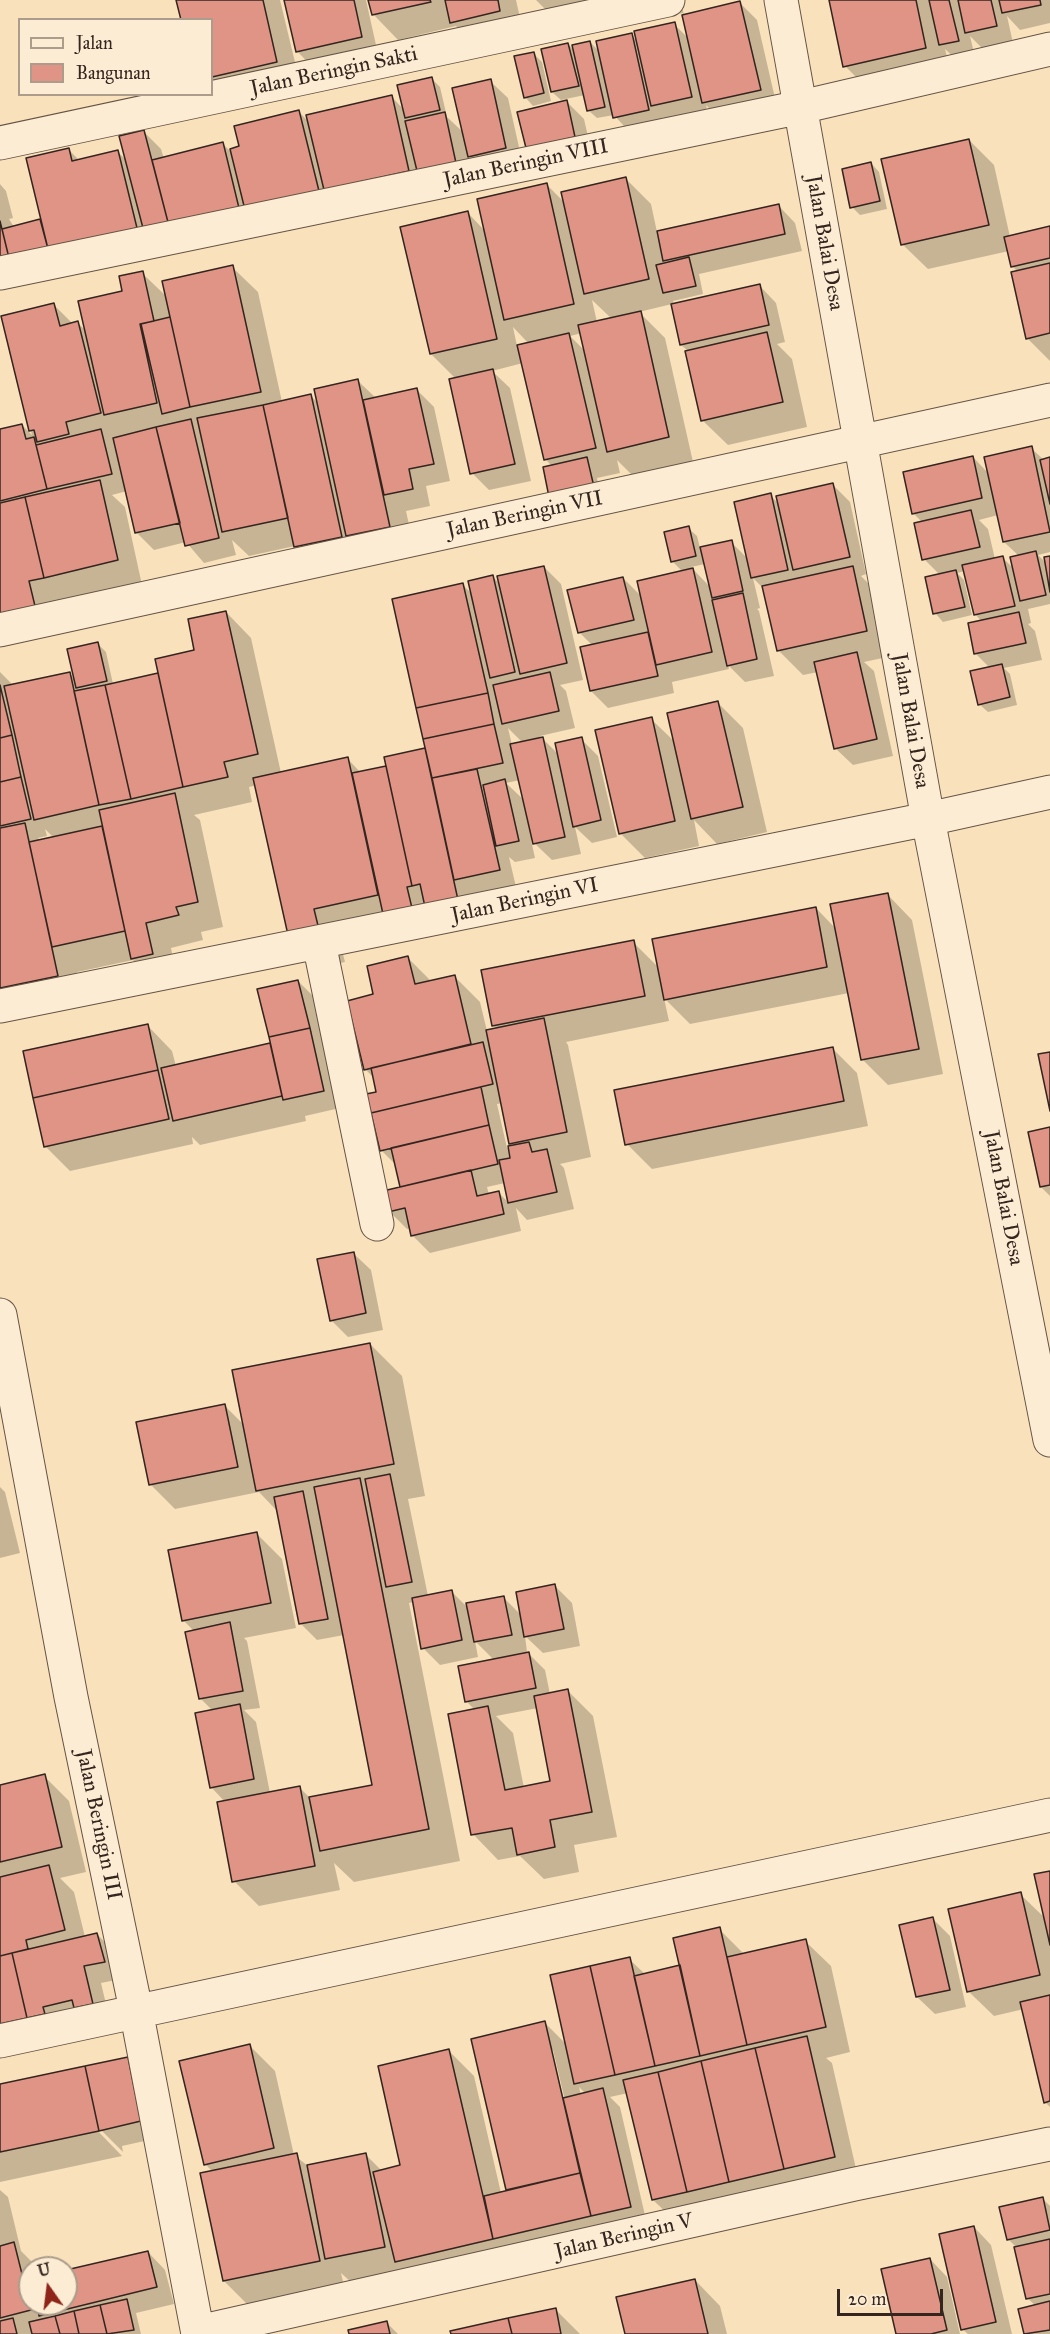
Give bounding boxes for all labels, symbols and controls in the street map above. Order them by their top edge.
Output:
legend [18,18,213,96]
text: Jalan [76,32,113,54]
street label: Jalan Beringin Sakti [248,42,420,102]
text: Bangunan [76,62,151,84]
street label: Jalan Beringin VIII [441,134,611,194]
street label: Jalan Balai Desa [800,173,848,313]
street label: Jalan Beringin VII [445,486,605,544]
street label: Jalan Balai Desa [886,651,934,791]
street label: Jalan Beringin VI [449,873,601,929]
street label: Jalan Balai Desa [978,1128,1028,1268]
street label: Jalan Beringin III [70,1747,126,1903]
street label: Jalan Beringin V [552,2209,696,2265]
north arrow [18,2256,78,2316]
text: U [36,2259,52,2281]
scale bar [840,2277,946,2315]
text: 20 m [848,2288,886,2310]

